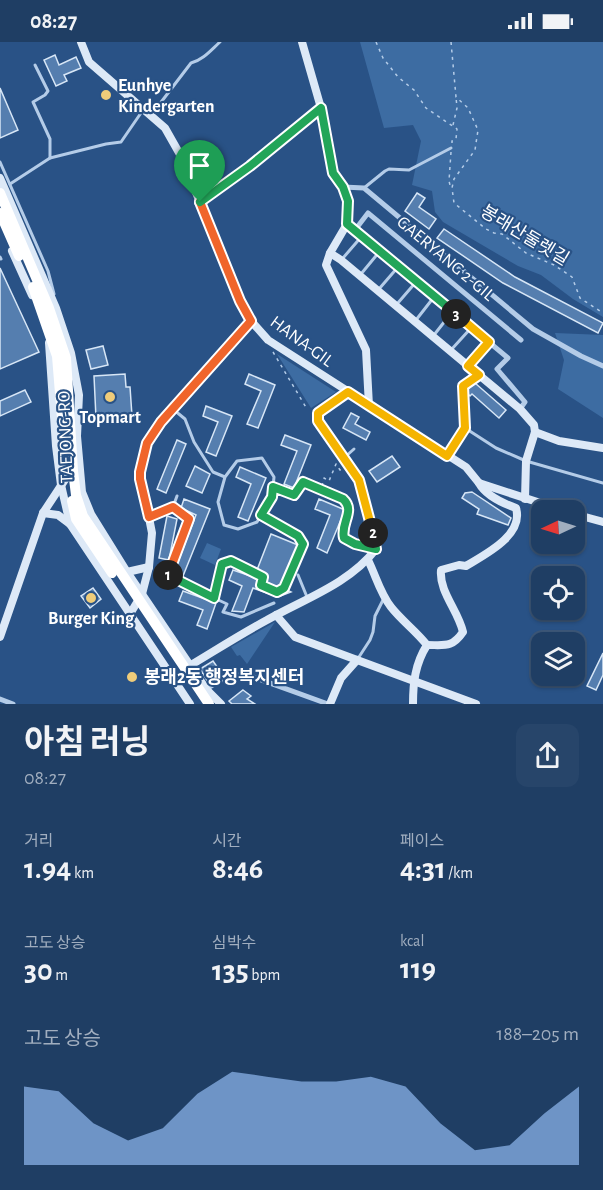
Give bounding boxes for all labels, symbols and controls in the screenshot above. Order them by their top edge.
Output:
text: 08:27 [30,10,77,32]
place label: Eunhye Kindergarten [118,77,215,116]
marker: Eunhye Kindergarten [99,88,113,102]
pin [174,140,225,202]
icon: arrive [183,149,216,182]
street label: 봉래산둘렛길 [477,202,572,269]
street label: GAERYANG 2-GIL [393,213,498,305]
pin: 3 [441,299,471,329]
text: 3 [453,306,459,322]
street label: HANA-GIL [267,313,337,371]
street label: TAEJONG-RO [55,390,77,484]
marker: Topmart [103,390,117,404]
place label: Topmart [79,409,141,427]
north arrow [531,500,585,554]
map controls [531,500,585,686]
pin: 2 [358,518,388,548]
text: 2 [369,525,377,541]
pin: 1 [153,560,183,590]
button: locate [531,566,585,620]
text: 1 [165,567,171,583]
marker: Burger King [84,591,98,605]
place label: Burger King [48,610,135,628]
button: layers [531,632,585,686]
place label: 봉래2동 행정복지센터 [144,667,304,687]
marker: 봉래2동 행정복지센터 [125,670,139,684]
button: share [516,724,579,787]
text: 아침 러닝 [24,727,150,760]
text: 08:27 [24,768,66,788]
text: 거리 [24,833,53,849]
text: 시간 [212,833,241,849]
text: 페이스 [400,833,444,849]
text: 1.94 [24,854,71,884]
text: 8:46 [212,854,263,884]
text: 4:31 [400,854,446,884]
text: km [71,865,94,881]
text: /km [446,865,473,881]
text: kcal [400,933,424,949]
text: 고도 상승 [24,935,86,951]
text: 심박수 [212,935,256,951]
text: 119 [400,954,436,984]
text: 30 [24,956,53,986]
text: 135 [212,956,249,986]
text: m [53,967,68,983]
text: bpm [249,967,280,983]
text: 188–205 m [496,1024,579,1044]
text: 고도 상승 [24,1029,101,1049]

